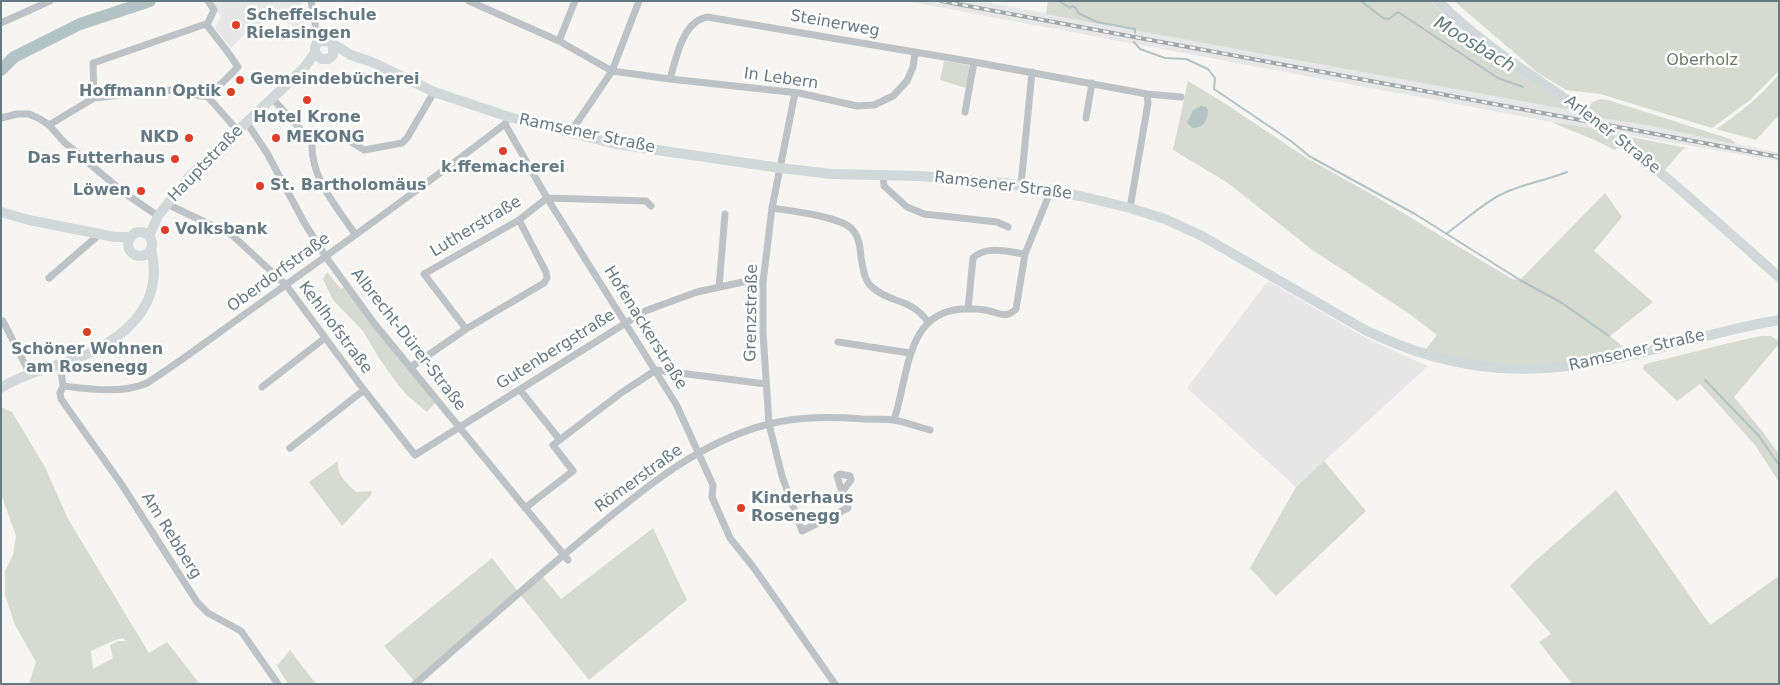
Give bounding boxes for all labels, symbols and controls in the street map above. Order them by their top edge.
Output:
place label: Scheffelschule Rielasingen [246,6,377,44]
street label: Steinerweg [789,7,881,41]
water label: Moosbach [1430,12,1518,78]
marker: Scheffelschule Rielasingen [230,19,242,31]
park label: Oberholz [1666,51,1738,71]
street label: In Lebern [743,64,819,94]
place label: Gemeindebücherei [250,70,419,90]
marker: Gemeindebücherei [234,74,246,86]
place label: Hoffmann Optik [79,82,221,102]
marker: Hoffmann Optik [225,86,237,98]
street label: Arlener Straße [1560,92,1664,178]
marker: Hotel Krone [301,94,313,106]
place label: Hotel Krone [253,108,361,128]
street label: Ramsener Straße [517,110,657,158]
street label: Hauptstraße [165,122,247,206]
place label: NKD [140,128,179,148]
place label: MEKONG [286,128,365,148]
marker: NKD [183,132,195,144]
marker: MEKONG [270,132,282,144]
marker: k.ffemacherei [497,145,509,157]
place label: Das Futterhaus [27,149,165,169]
marker: Das Futterhaus [169,153,181,165]
place label: k.ffemacherei [441,158,565,178]
street label: Ramsener Straße [933,168,1073,204]
place label: St. Bartholomäus [270,176,427,196]
marker: St. Bartholomäus [254,180,266,192]
place label: Löwen [73,181,131,201]
marker: Löwen [135,185,147,197]
street label: Lutherstraße [427,192,525,262]
place label: Volksbank [175,220,267,240]
marker: Volksbank [159,224,171,236]
street label: Oberdorfstraße [224,229,334,317]
street label: Hofenackerstraße [599,263,691,393]
street label: Grenzstraße [742,264,762,362]
street label: Albrecht-Dürer-Straße [347,265,469,415]
street label: Kehlhofstraße [294,278,376,378]
street label: Gutenbergstraße [493,306,619,394]
marker: Schöner Wohnen am Rosenegg [81,326,93,338]
street label: Ramsener Straße [1567,326,1707,376]
place label: Schöner Wohnen am Rosenegg [11,340,163,378]
street label: Römerstraße [592,441,686,517]
street label: Am Rebberg [137,489,205,583]
place label: Kinderhaus Rosenegg [751,489,854,527]
marker: Kinderhaus Rosenegg [735,502,747,514]

